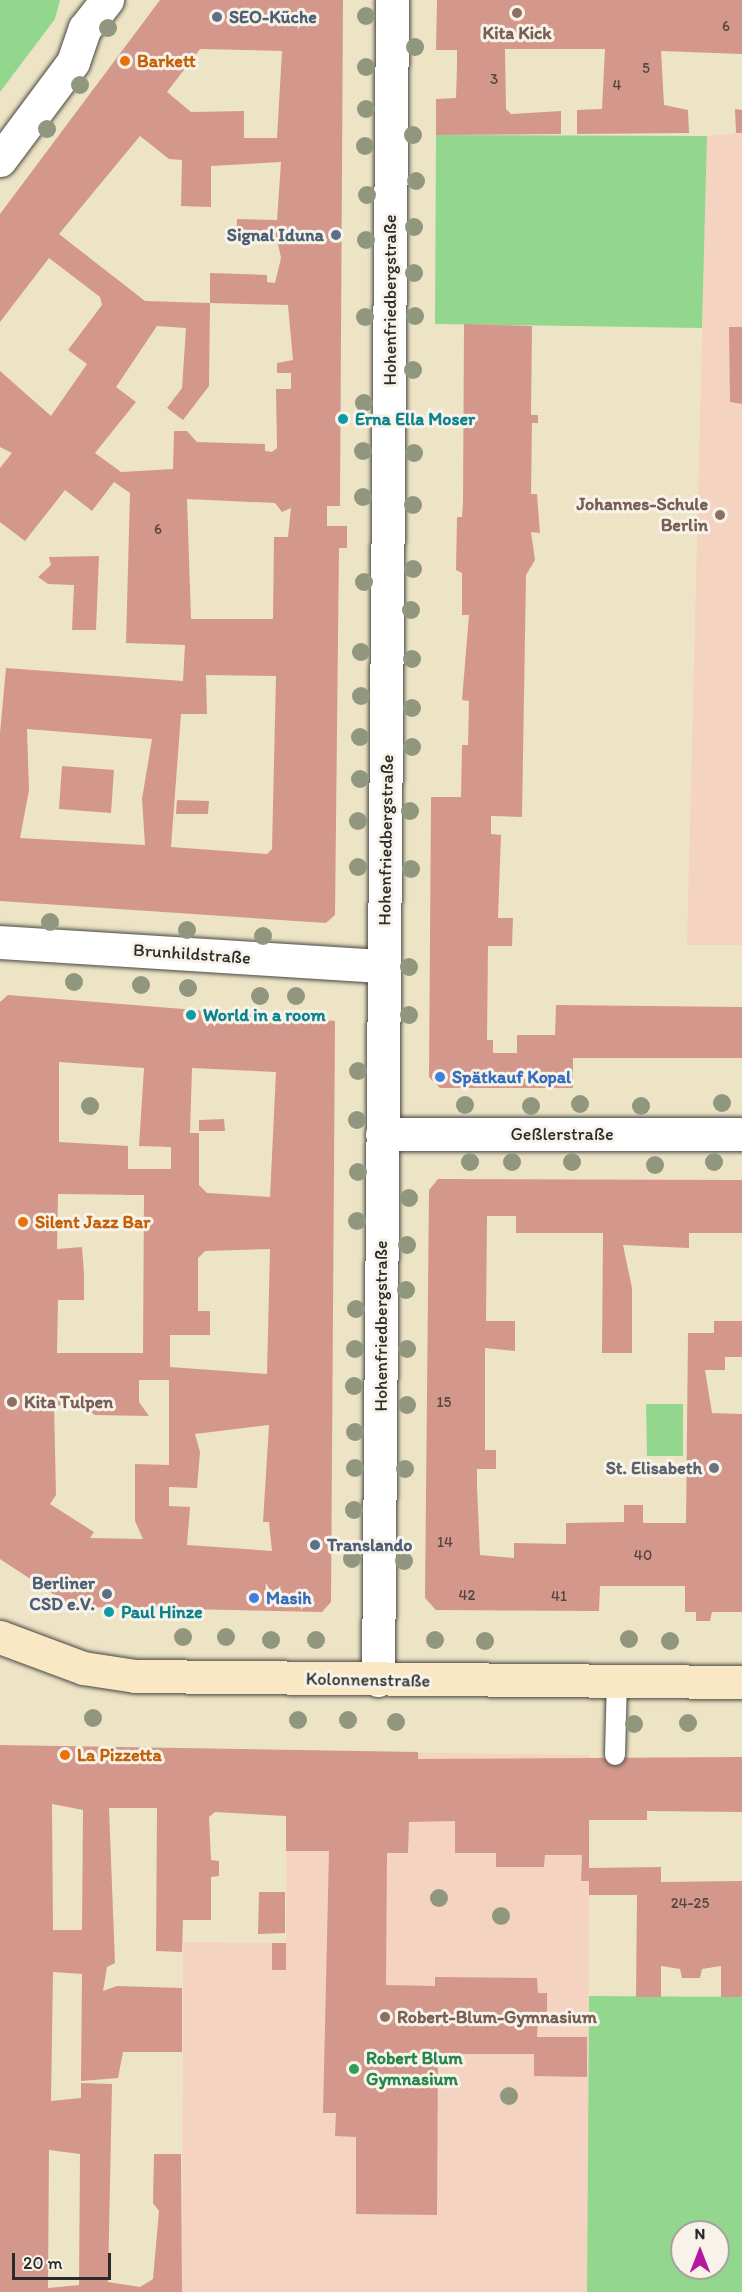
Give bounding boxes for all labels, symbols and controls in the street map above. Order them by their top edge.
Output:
place label: SEO-Küche [229,6,317,28]
marker: Kita Kick [510,6,524,20]
marker: SEO-Küche [210,10,224,24]
house number: 6 [722,18,730,36]
place label: Kita Kick [482,22,552,44]
place label: Barkett [137,50,196,72]
marker: Barkett [118,54,132,68]
house number: 5 [642,60,650,78]
house number: 3 [490,71,498,89]
house number: 4 [612,77,622,95]
street label: Hohenfriedbergstraße [379,214,401,386]
place label: Signal Iduna [227,224,324,246]
marker: Signal Iduna [329,228,343,242]
place label: Erna Ella Moser [355,408,475,430]
marker: Erna Ella Moser [336,412,350,426]
place label: Johannes-Schule Berlin [577,494,708,536]
marker: Johannes-Schule Berlin [713,508,727,522]
house number: 6 [154,521,162,539]
street label: Hohenfriedbergstraße [374,754,398,926]
street label: Brunhildstraße [132,939,252,969]
place label: World in a room [203,1004,325,1026]
marker: World in a room [184,1008,198,1022]
place label: Spätkauf Kopal [452,1066,571,1088]
marker: Spätkauf Kopal [433,1070,447,1084]
street label: Geßlerstraße [510,1123,614,1145]
place label: Silent Jazz Bar [35,1211,150,1233]
marker: Silent Jazz Bar [16,1215,30,1229]
street label: Hohenfriedbergstraße [370,1240,392,1412]
place label: Kita Tulpen [24,1391,111,1413]
house number: 15 [437,1394,451,1412]
marker: Kita Tulpen [5,1395,19,1409]
place label: St. Elisabeth [606,1457,702,1479]
marker: St. Elisabeth [707,1461,721,1475]
place label: Translando [327,1534,412,1556]
house number: 14 [437,1534,453,1552]
marker: Translando [308,1538,322,1552]
house number: 40 [634,1547,652,1565]
place label: Berliner CSD e.V. [29,1573,95,1616]
marker: Berliner CSD e.V. [100,1587,114,1601]
place label: Masih [266,1587,311,1609]
house number: 42 [459,1587,475,1605]
house number: 41 [551,1588,567,1606]
marker: Masih [247,1591,261,1605]
place label: Paul Hinze [121,1601,203,1623]
marker: Paul Hinze [102,1605,116,1619]
street label: Kolonnenstraße [306,1668,430,1692]
place label: La Pizzetta [77,1744,162,1766]
marker: La Pizzetta [58,1748,72,1762]
house number: 24-25 [671,1895,709,1913]
place label: Robert-Blum-Gymnasium [397,2006,597,2028]
marker: Robert-Blum-Gymnasium [378,2010,392,2024]
place label: Robert Blum Gymnasium [366,2048,463,2090]
marker: Robert Blum Gymnasium [347,2062,361,2076]
north arrow [670,2220,730,2280]
text: N [695,2224,705,2243]
scale bar [15,2241,114,2279]
text: 20 m [23,2252,63,2274]

